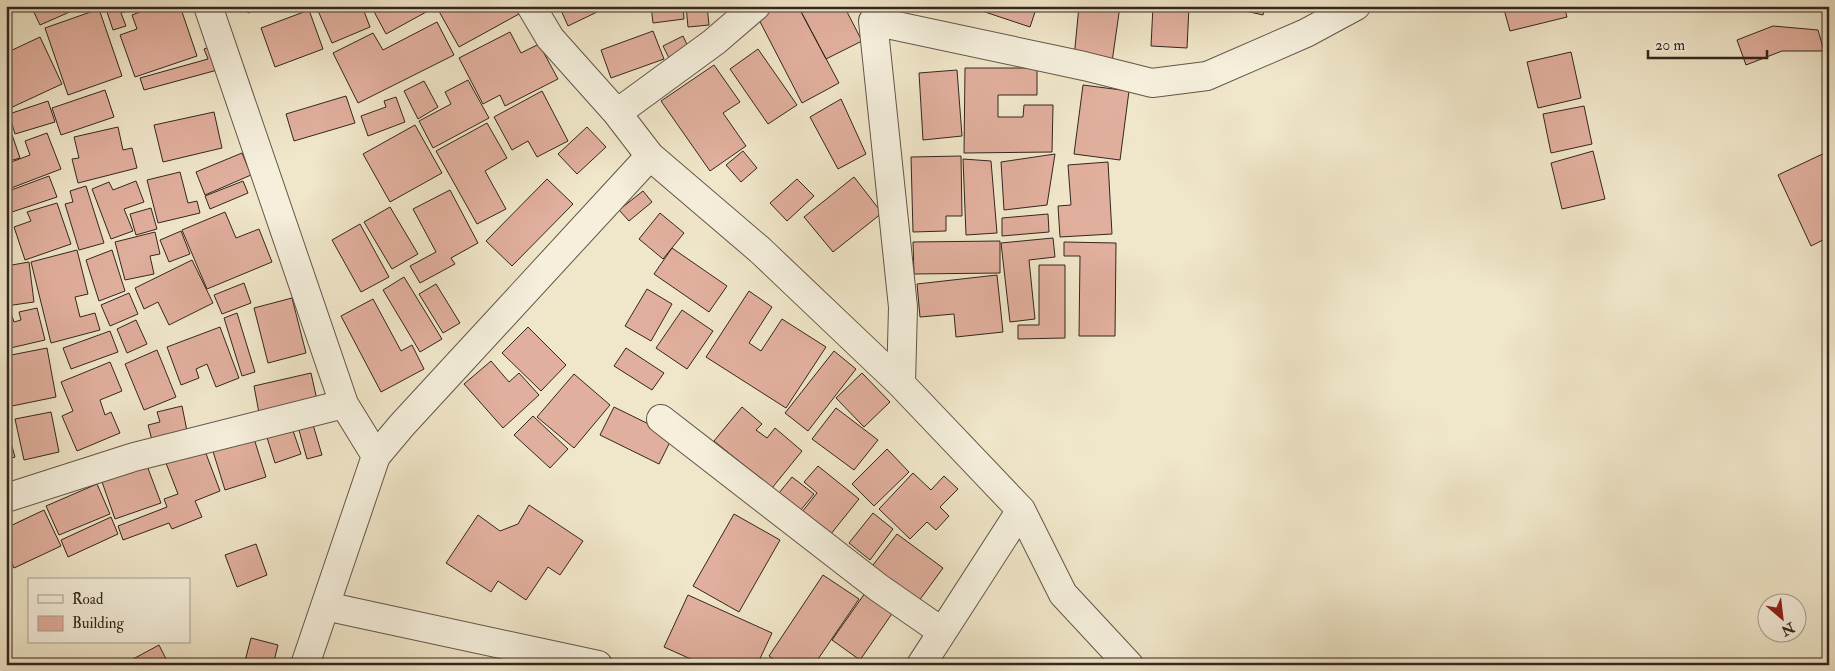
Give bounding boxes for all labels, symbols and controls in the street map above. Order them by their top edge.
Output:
scale bar [1648,28,1766,60]
text: 20 m [1655,36,1685,55]
legend [28,578,190,644]
text: Road [72,590,104,609]
north arrow [1758,594,1808,644]
text: Building [72,614,124,633]
text: N [1778,618,1798,640]

